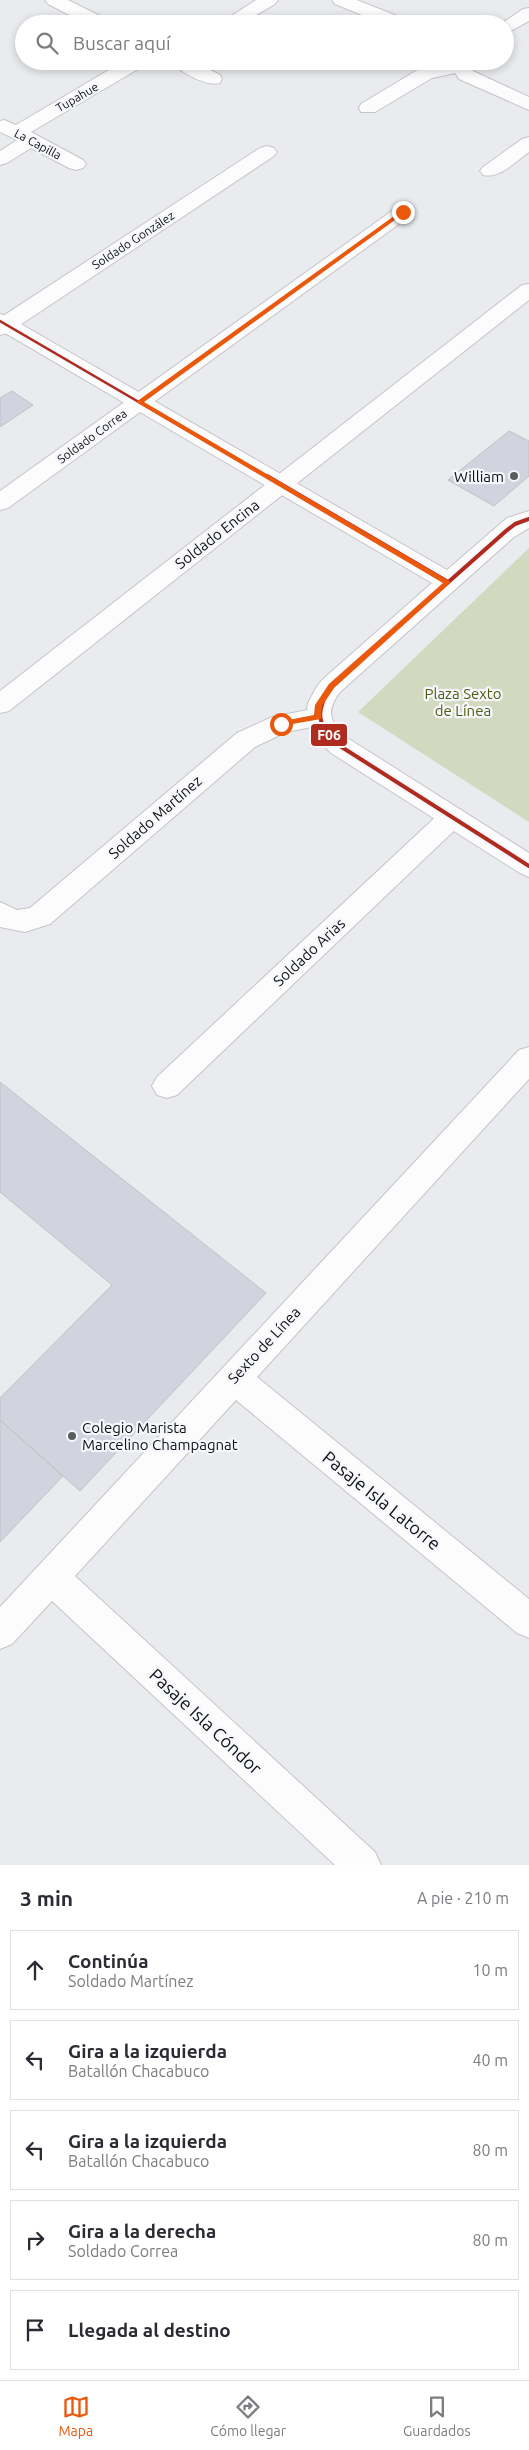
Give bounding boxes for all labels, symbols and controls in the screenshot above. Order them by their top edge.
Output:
search box [15,15,514,70]
icon: search [33,29,61,57]
text: Buscar aquí [73,32,171,54]
street label: Tupahue [54,80,100,114]
street label: La Capilla [12,126,64,162]
route end [392,201,415,224]
street label: Soldado González [90,208,177,271]
street label: Soldado Correa [55,406,129,466]
place label: William [454,468,504,485]
marker: William [508,470,520,482]
street label: Soldado Encina [172,496,262,572]
park label: Plaza Sexto de Línea [424,685,502,719]
route start [270,713,293,736]
line badge: F06 [310,723,348,747]
text: F06 [317,727,341,743]
street label: Soldado Martínez [105,772,205,862]
street label: Soldado Arias [270,915,348,989]
street label: Sexto de Línea [224,1303,304,1387]
place label: Colegio Marista Marcelino Champagnat [82,1419,238,1453]
marker: Colegio Marista Marcelino Champagnat [66,1430,78,1442]
street label: Pasaje Isla Latorre [319,1446,445,1554]
street label: Pasaje Isla Cóndor [146,1664,266,1778]
text: 3 min [20,1886,73,1910]
text: A pie · 210 m [417,1889,509,1907]
text: Continúa [68,1950,149,1972]
icon: ahead [21,1956,49,1984]
text: 10 m [472,1961,508,1979]
text: Soldado Martínez [68,1972,194,1990]
text: Gira a la izquierda [68,2040,227,2062]
icon: left [21,2046,49,2074]
text: 40 m [472,2051,508,2069]
text: Batallón Chacabuco [68,2062,209,2080]
text: Gira a la izquierda [68,2130,227,2152]
icon: left [21,2136,49,2164]
text: 80 m [472,2141,508,2159]
text: Batallón Chacabuco [68,2152,209,2170]
text: Gira a la derecha [68,2220,216,2242]
icon: right [21,2226,49,2254]
text: 80 m [472,2231,508,2249]
text: Soldado Correa [68,2242,178,2260]
icon: arrive [21,2316,49,2344]
text: Llegada al destino [68,2319,231,2341]
tab: Mapa [58,2393,93,2439]
tab: Cómo llegar [210,2393,286,2439]
tab: Guardados [403,2393,471,2439]

